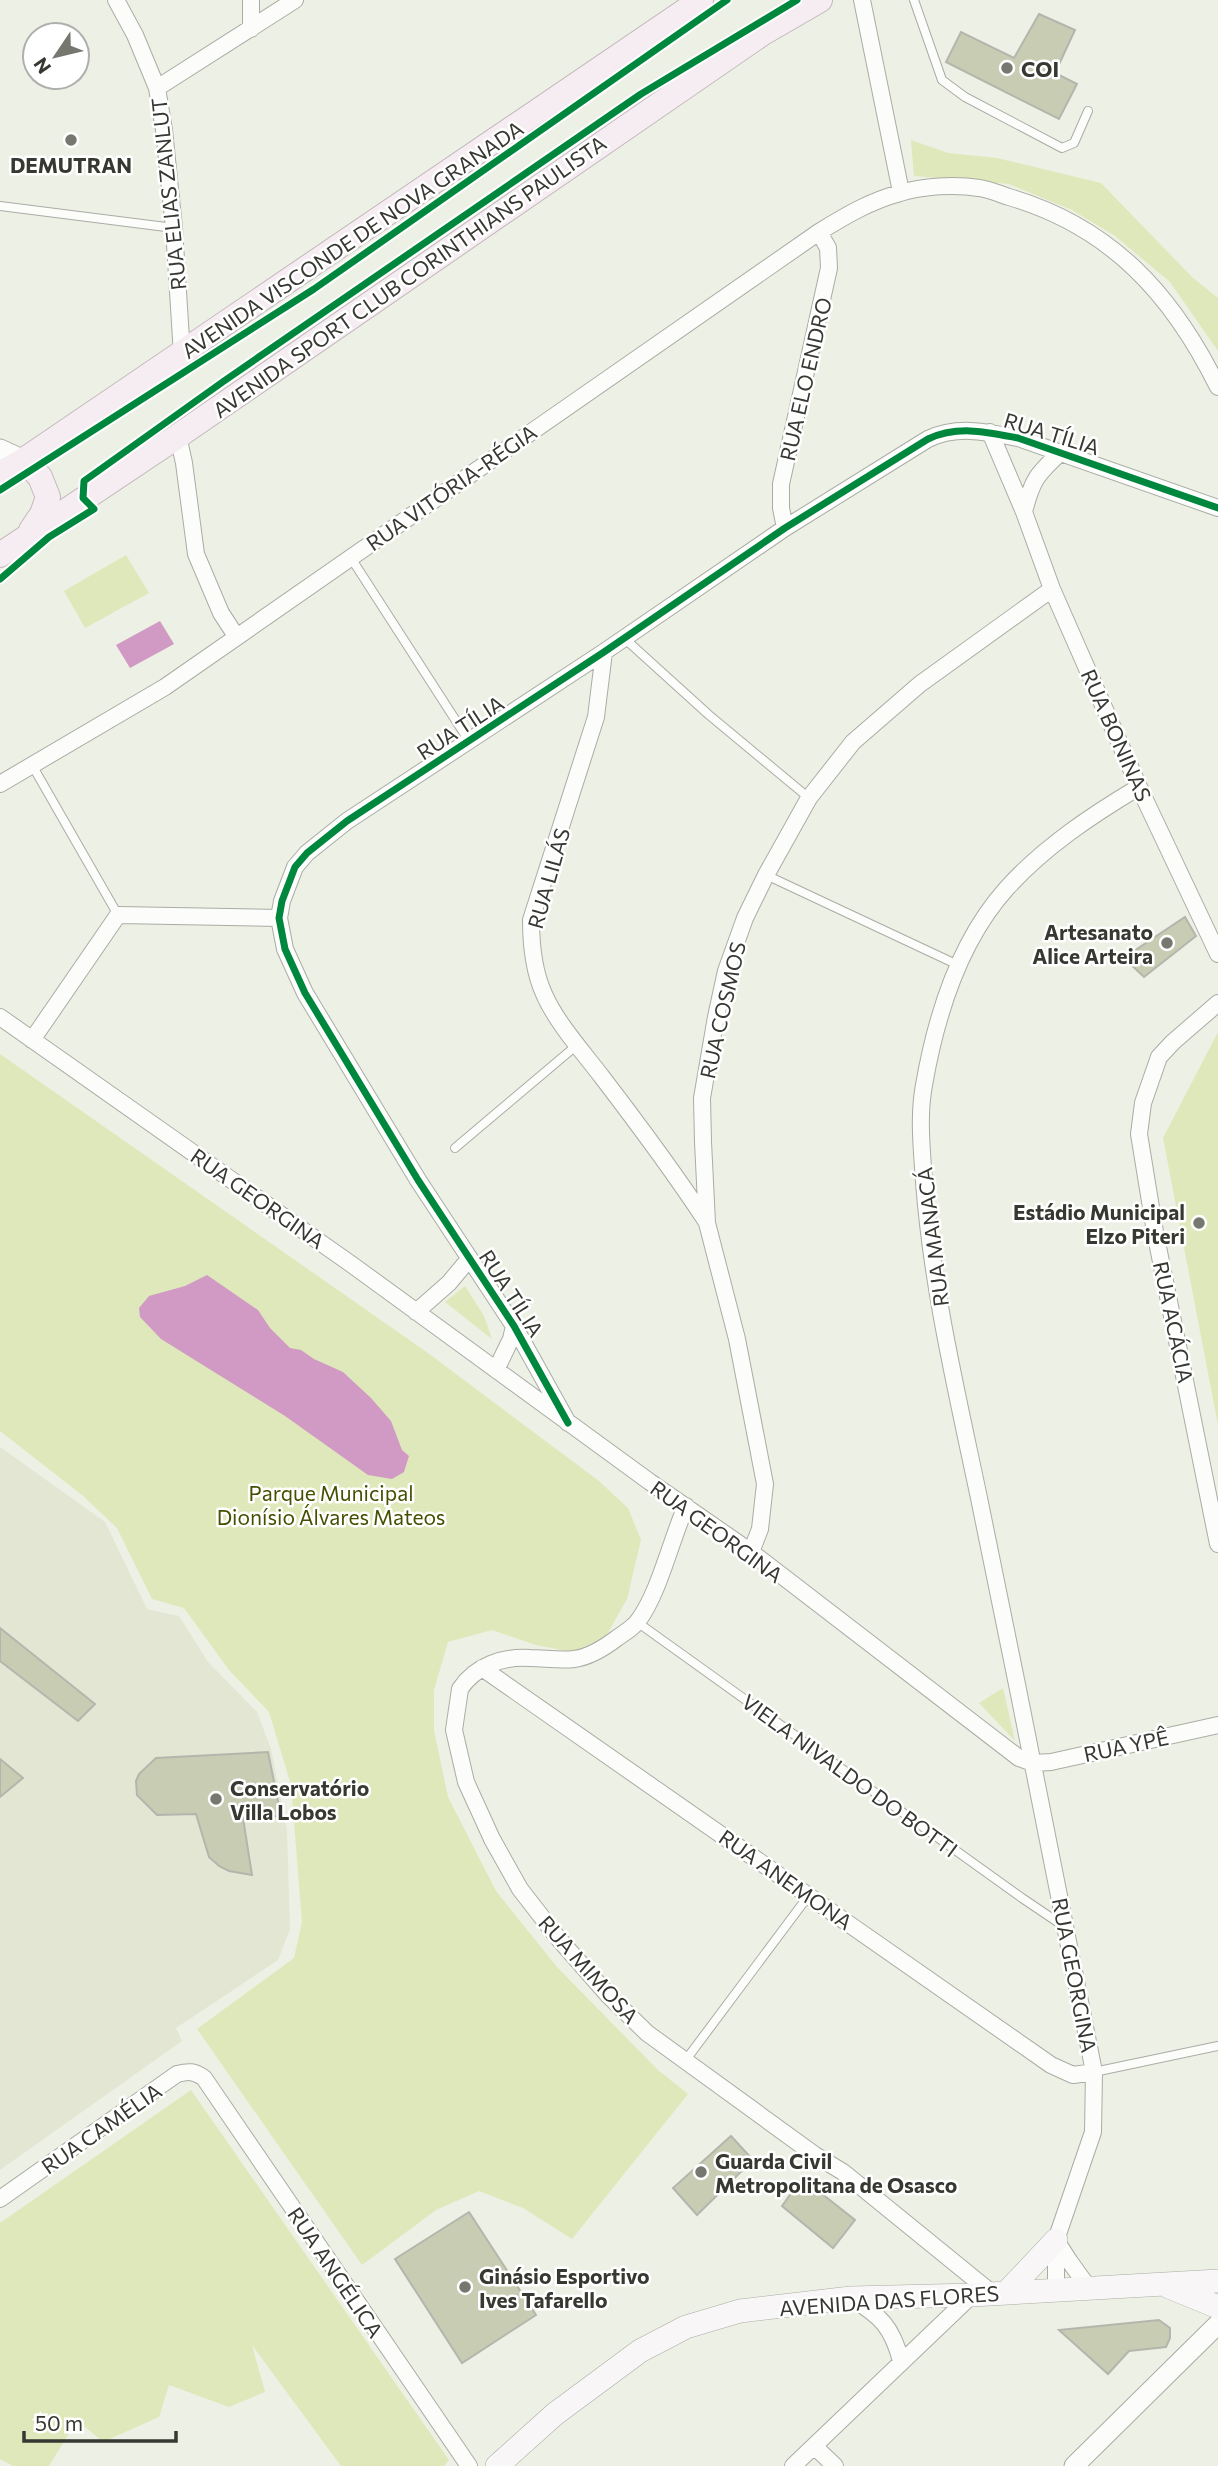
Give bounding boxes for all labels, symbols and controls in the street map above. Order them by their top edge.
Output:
north arrow [21,21,91,91]
text: N [28,54,55,78]
place label: COI [1021,56,1059,81]
marker: COI [999,60,1015,76]
street label: RUA ELIAS ZANLUT [145,97,191,291]
street label: AVENIDA VISCONDE DE NOVA GRANADA [177,115,527,363]
street label: AVENIDA SPORT CLUB CORINTHIANS PAULISTA [208,130,610,422]
marker: DEMUTRAN [63,132,79,148]
place label: DEMUTRAN [10,152,132,177]
street label: RUA ELO ENDRO [774,295,836,463]
street label: RUA TÍLIA [1001,407,1103,459]
street label: RUA VITÓRIA-RÉGIA [361,419,541,555]
street label: RUA BONINAS [1077,665,1157,805]
street label: RUA TÍLIA [412,690,508,764]
street label: RUA LILÁS [522,825,574,931]
place label: Artesanato Alice Arteira [1032,919,1153,968]
marker: Artesanato Alice Arteira [1159,935,1175,951]
street label: RUA COSMOS [694,939,750,1081]
street label: RUA GEORGINA [186,1143,330,1253]
street label: RUA MANACÁ [911,1166,953,1308]
place label: Estádio Municipal Elzo Piteri [1013,1199,1185,1248]
marker: Estádio Municipal Elzo Piteri [1191,1215,1207,1231]
street label: RUA TÍLIA [475,1245,549,1341]
street label: RUA ACÁCIA [1149,1259,1199,1385]
street label: RUA GEORGINA [646,1475,788,1587]
park label: Parque Municipal Dionísio Álvares Mateos [217,1480,445,1529]
street label: VIELA NIVALDO DO BOTTI [737,1688,963,1862]
street label: RUA YPÊ [1081,1724,1171,1766]
place label: Conservatório Villa Lobos [230,1775,369,1824]
marker: Conservatório Villa Lobos [208,1791,224,1807]
street label: RUA ANEMONA [715,1824,857,1934]
street label: RUA GEORGINA [1048,1895,1102,2055]
street label: RUA MIMOSA [534,1910,644,2028]
street label: RUA CAMÉLIA [36,2077,166,2179]
place label: Guarda Civil Metropolitana de Osasco [715,2148,957,2197]
marker: Guarda Civil Metropolitana de Osasco [693,2164,709,2180]
street label: RUA ANGÉLICA [283,2202,389,2342]
place label: Ginásio Esportivo Ives Tafarello [479,2263,650,2312]
marker: Ginásio Esportivo Ives Tafarello [457,2279,473,2295]
street label: AVENIDA DAS FLORES [778,2280,1000,2320]
scale bar [24,2400,177,2444]
text: 50 m [35,2410,83,2435]

